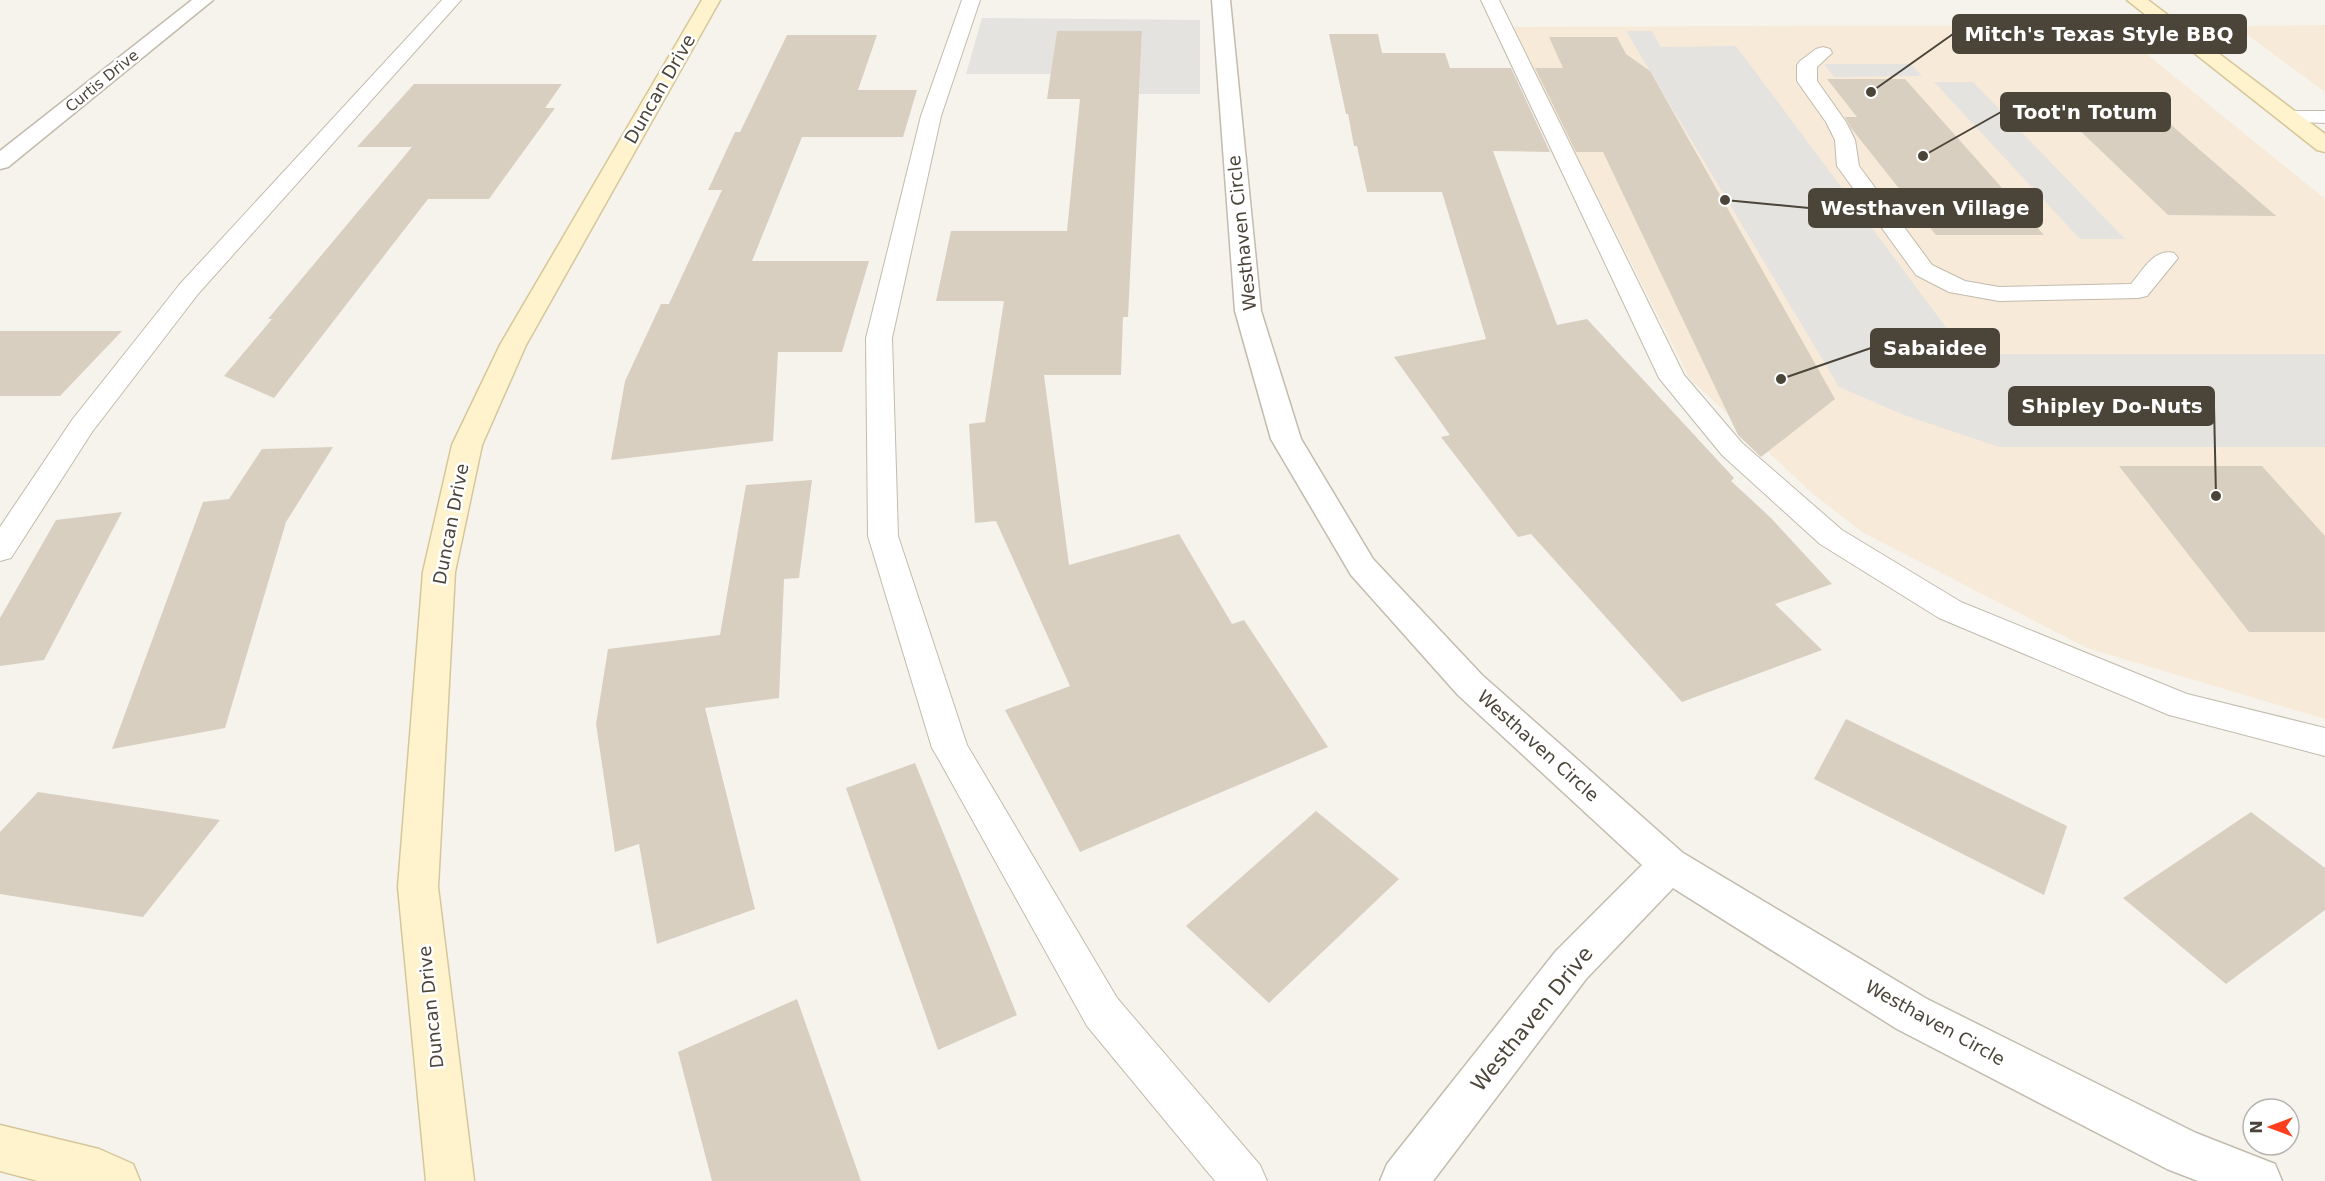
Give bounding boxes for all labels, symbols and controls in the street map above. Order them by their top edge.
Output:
callout: Mitch's Texas Style BBQ [1953,15,2246,53]
text: Mitch's Texas Style BBQ [1964,22,2234,46]
street label: Duncan Drive [620,30,699,147]
street label: Curtis Drive [62,46,142,116]
callout: Toot'n Totum [2001,93,2170,131]
text: Toot'n Totum [2013,100,2157,124]
street label: Westhaven Circle [1223,154,1260,312]
callout: Westhaven Village [1809,189,2042,227]
text: Westhaven Village [1821,196,2029,220]
callout: Sabaidee [1871,329,1999,367]
text: Sabaidee [1883,336,1987,360]
callout: Shipley Do-Nuts [2009,387,2214,425]
text: Shipley Do-Nuts [2021,394,2203,418]
street label: Duncan Drive [428,462,473,586]
street label: Westhaven Circle [1473,686,1603,806]
street label: Westhaven Drive [1466,942,1598,1096]
street label: Duncan Drive [414,945,447,1069]
street label: Westhaven Circle [1862,976,2009,1070]
north arrow [2241,1097,2301,1157]
text: N [2247,1120,2266,1134]

